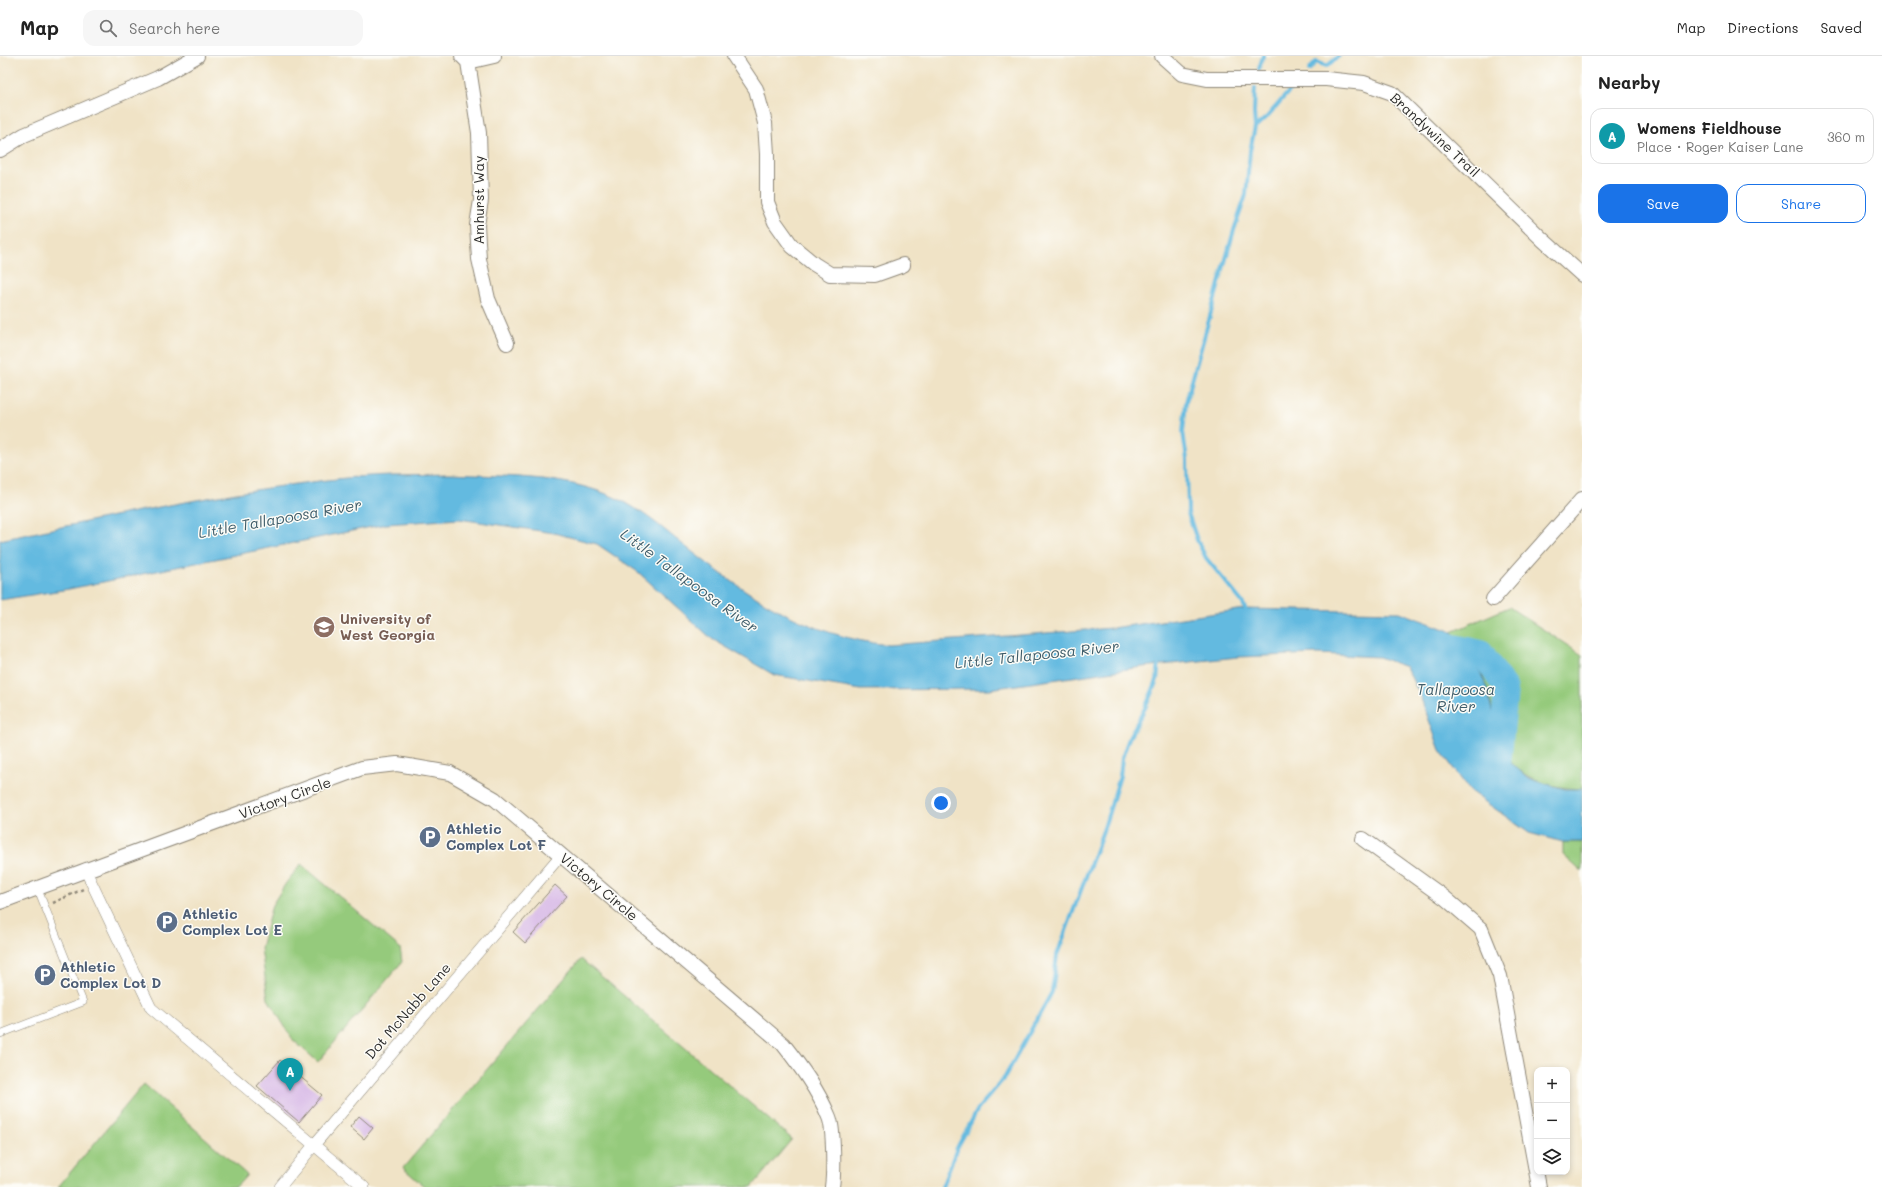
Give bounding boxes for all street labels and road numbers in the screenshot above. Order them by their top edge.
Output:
street label: Brandywine Trail [1387,88,1484,181]
street label: Amhurst Way [469,155,488,245]
street label: Victory Circle [236,772,333,823]
street label: Victory Circle [556,848,642,925]
street label: Dot McNabb Lane [360,958,455,1063]

